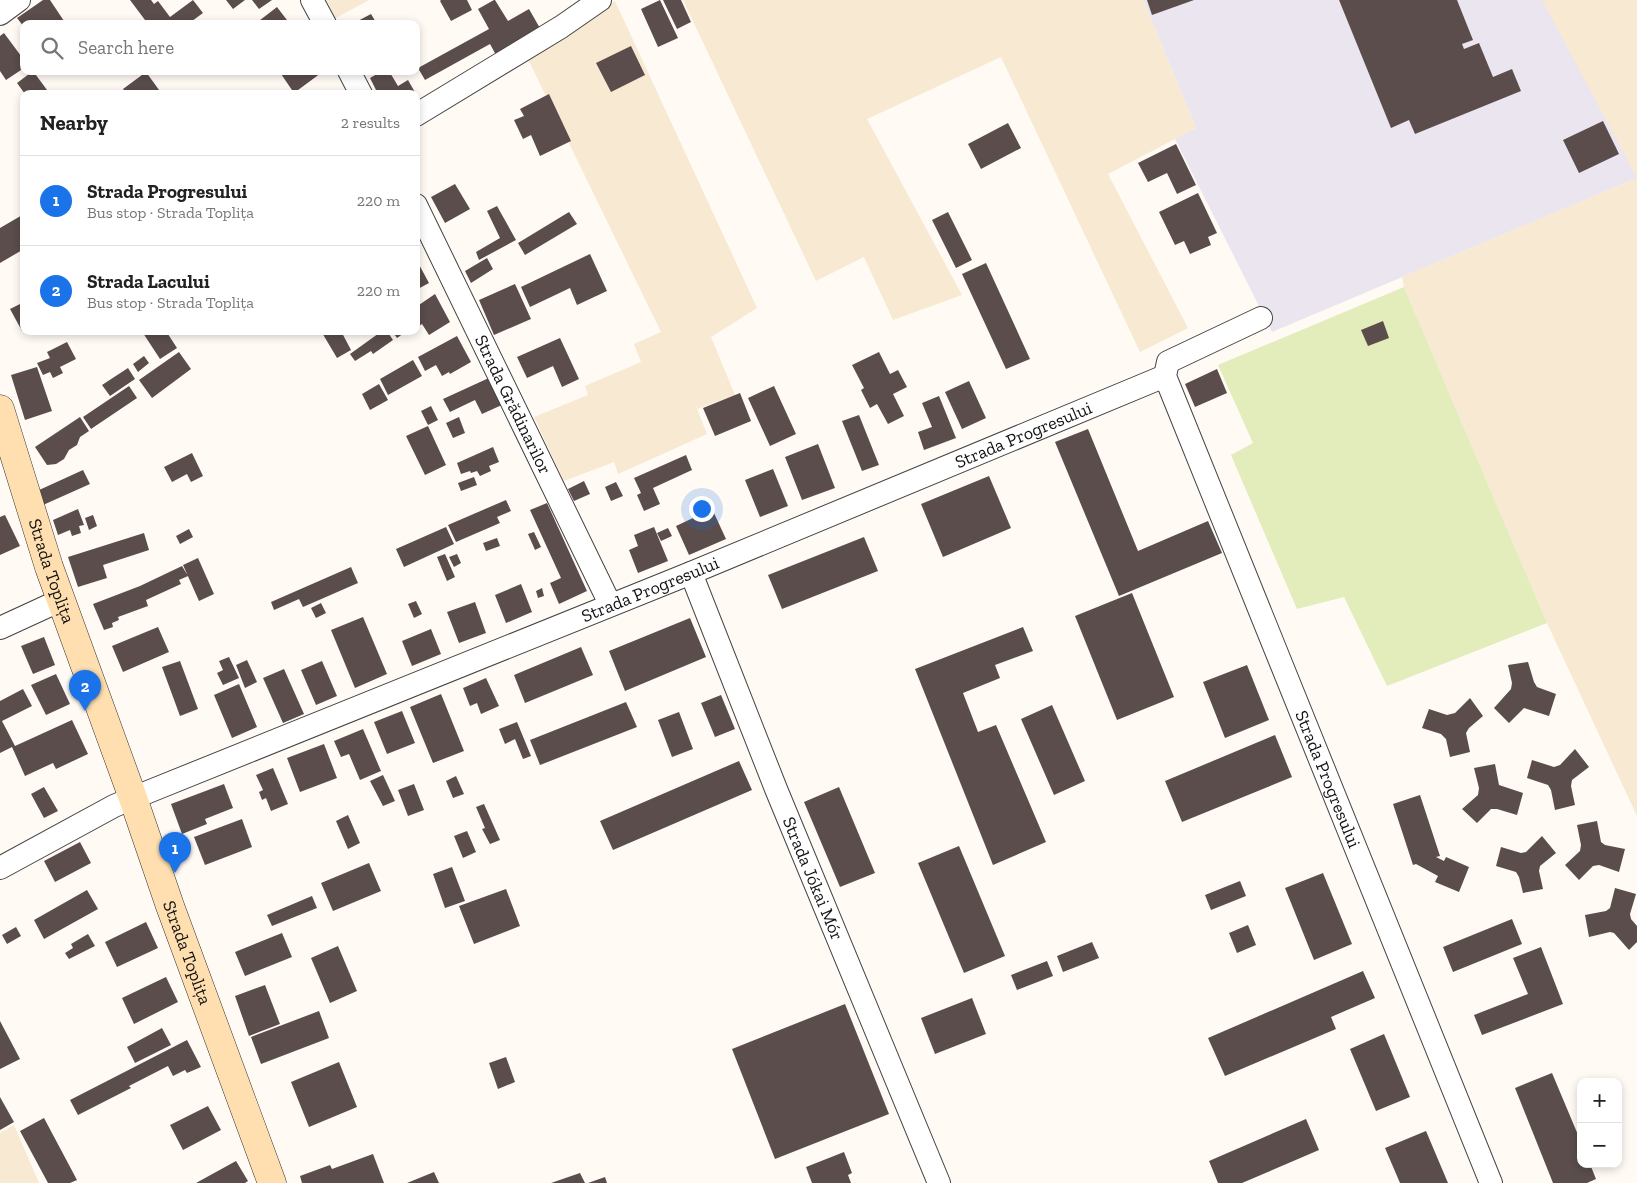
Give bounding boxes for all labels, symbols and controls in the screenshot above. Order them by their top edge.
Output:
search box [20,20,420,75]
icon: search [38,34,66,62]
text: Search here [78,36,174,59]
text: Nearby [40,110,108,135]
text: 2 results [341,113,400,132]
text: Strada Progresului [87,180,247,203]
text: 1 [53,191,59,210]
text: 220 m [357,191,400,210]
text: Bus stop · Strada Toplița [87,203,254,222]
text: Strada Lacului [87,270,210,293]
text: 2 [52,281,60,300]
text: 220 m [357,281,400,300]
text: Bus stop · Strada Toplița [87,293,254,312]
street label: Strada Grădinarilor [470,331,556,478]
street label: Strada Progresului [952,397,1095,473]
your location [689,496,715,522]
street label: Strada Toplița [24,516,80,627]
street label: Strada Progresului [578,552,722,627]
pin: 2 [69,670,101,711]
street label: Strada Progresului [1290,707,1365,851]
street label: Strada Jókai Mór [778,814,848,943]
pin: 1 [159,832,191,873]
street label: Strada Toplița [158,898,216,1008]
map controls [1577,1078,1622,1168]
button: + [1577,1078,1622,1123]
button: − [1577,1123,1622,1168]

